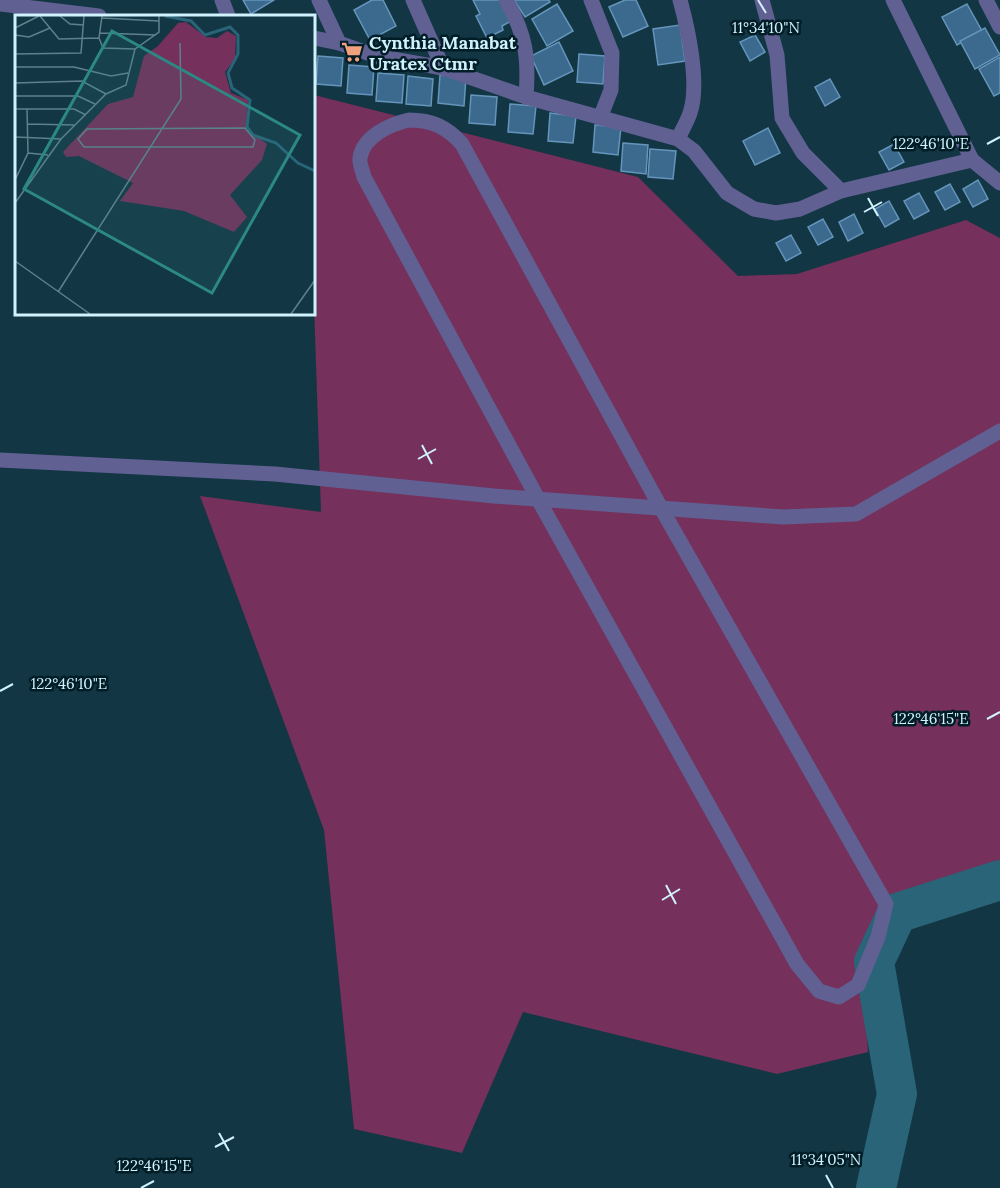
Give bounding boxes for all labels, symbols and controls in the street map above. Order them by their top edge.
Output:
inset map [15,15,315,315]
text: 11°34'10"N [732,18,800,37]
place label: Cynthia Manabat Uratex Ctmr [369,31,517,75]
supermarket icon: Cynthia Manabat Uratex Ctmr [340,40,364,64]
text: 122°46'10"E [893,134,969,153]
text: 122°46'10"E [31,674,107,693]
text: 122°46'15"E [893,709,969,728]
text: 11°34'05"N [791,1150,861,1169]
text: 122°46'15"E [116,1156,192,1175]

